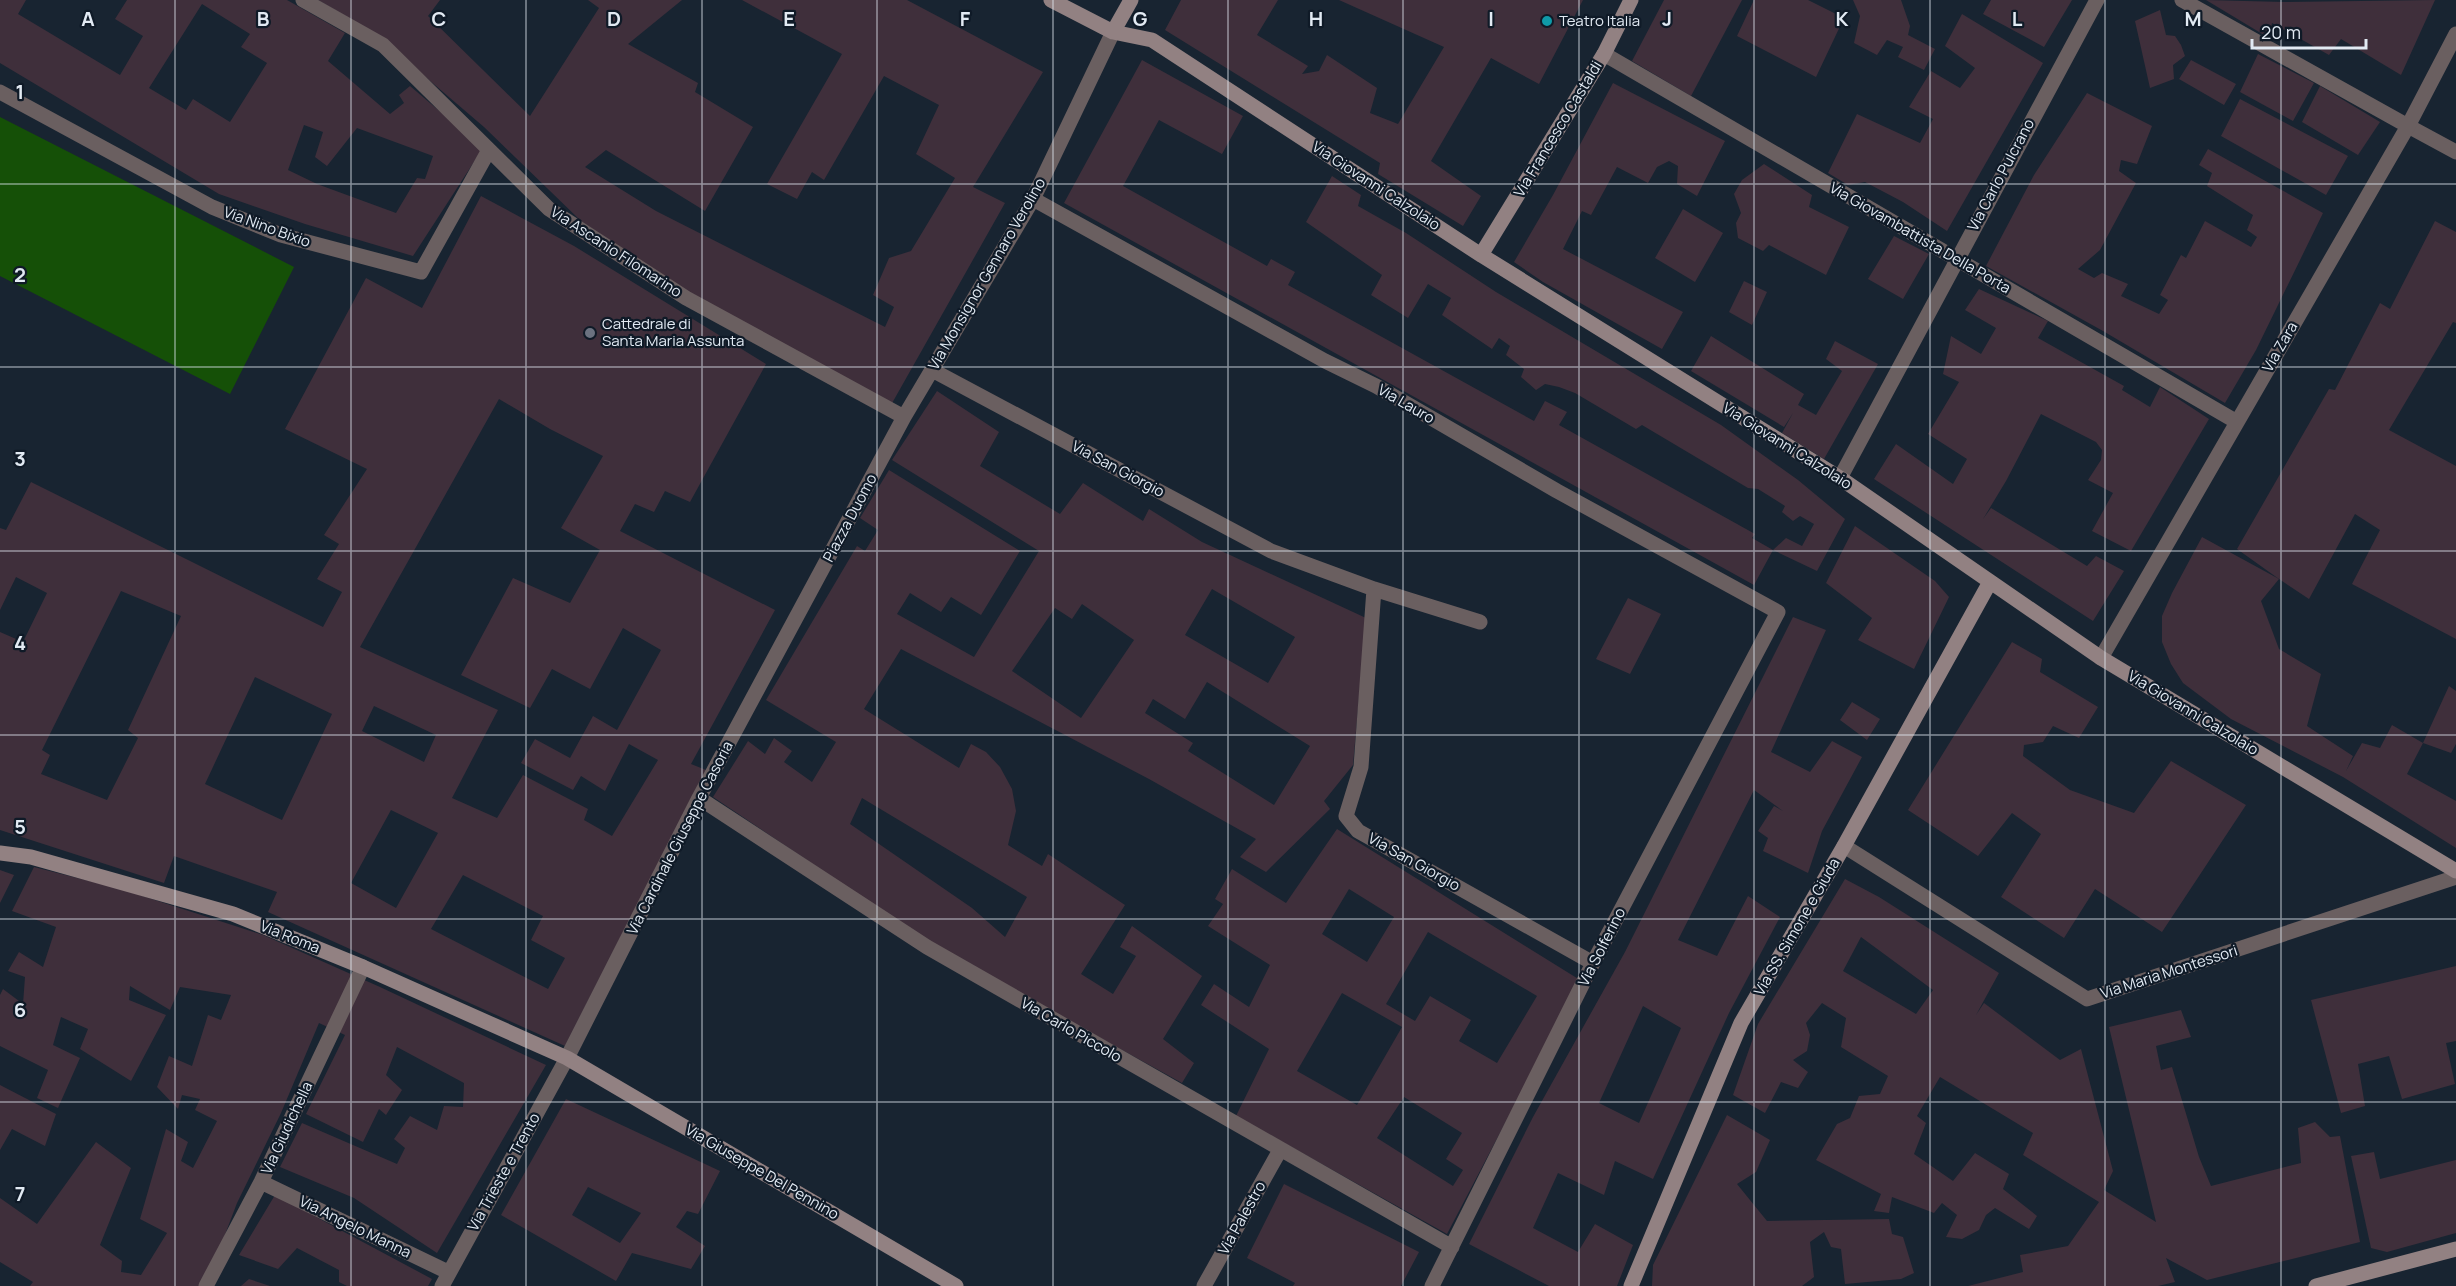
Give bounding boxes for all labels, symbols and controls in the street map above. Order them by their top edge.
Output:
text: A [81,5,95,32]
text: B [257,5,270,32]
text: C [432,5,446,32]
text: D [607,5,621,32]
text: E [783,5,795,32]
text: F [960,5,971,32]
text: G [1133,5,1148,32]
text: H [1309,5,1323,32]
text: I [1488,5,1494,32]
text: J [1662,5,1672,32]
text: K [1836,5,1849,32]
text: L [2012,5,2023,32]
text: M [2184,5,2202,32]
place label: Teatro Italia [1559,10,1640,31]
scale bar [2252,12,2366,50]
marker: Teatro Italia [1540,14,1554,28]
text: 20 m [2261,20,2301,44]
street label: Via Francesco Castaldi [1509,57,1607,201]
text: 1 [16,78,24,105]
street label: Via Carlo Pulcrano [1962,115,2039,235]
street label: Via Giovanni Calzolaio [1308,136,1445,235]
street label: Via Monsignor Gennaro Verolino [923,174,1050,374]
street label: Via Giovambattista Della Porta [1826,177,2015,298]
street label: Via Nino Bixio [221,201,314,252]
street label: Via Ascanio Filomarino [546,201,686,302]
text: 2 [14,261,26,288]
place label: Cattedrale di Santa Maria Assunta [602,313,744,351]
street label: Via Zara [2257,318,2302,376]
marker: Cattedrale di Santa Maria Assunta [583,326,597,340]
street label: Via Lauro [1374,379,1439,428]
street label: Via Giovanni Calzolaio [1718,397,1856,494]
street label: Via San Giorgio [1068,435,1168,502]
text: 3 [14,445,26,472]
street label: Piazza Duomo [818,470,882,566]
text: 4 [14,629,26,656]
street label: Via Giovanni Calzolaio [2124,665,2263,760]
street label: Via Cardinale Giuseppe Casoria [621,737,738,938]
text: 5 [14,813,26,840]
street label: Via San Giorgio [1364,828,1464,896]
street label: Via SS. Simone e Giuda [1749,854,1845,999]
street label: Via Solferino [1573,904,1630,990]
street label: Via Roma [257,915,323,958]
street label: Via Maria Montessori [2098,939,2240,1004]
street label: Via Carlo Piccolo [1017,992,1126,1067]
text: 6 [14,996,26,1023]
street label: Via Giudichella [256,1078,317,1178]
street label: Via Trieste e Trento [462,1109,545,1235]
street label: Via Giuseppe Del Pennino [681,1119,843,1224]
street label: Via Palestro [1213,1177,1270,1258]
text: 7 [15,1180,25,1207]
street label: Via Angelo Manna [296,1190,415,1263]

